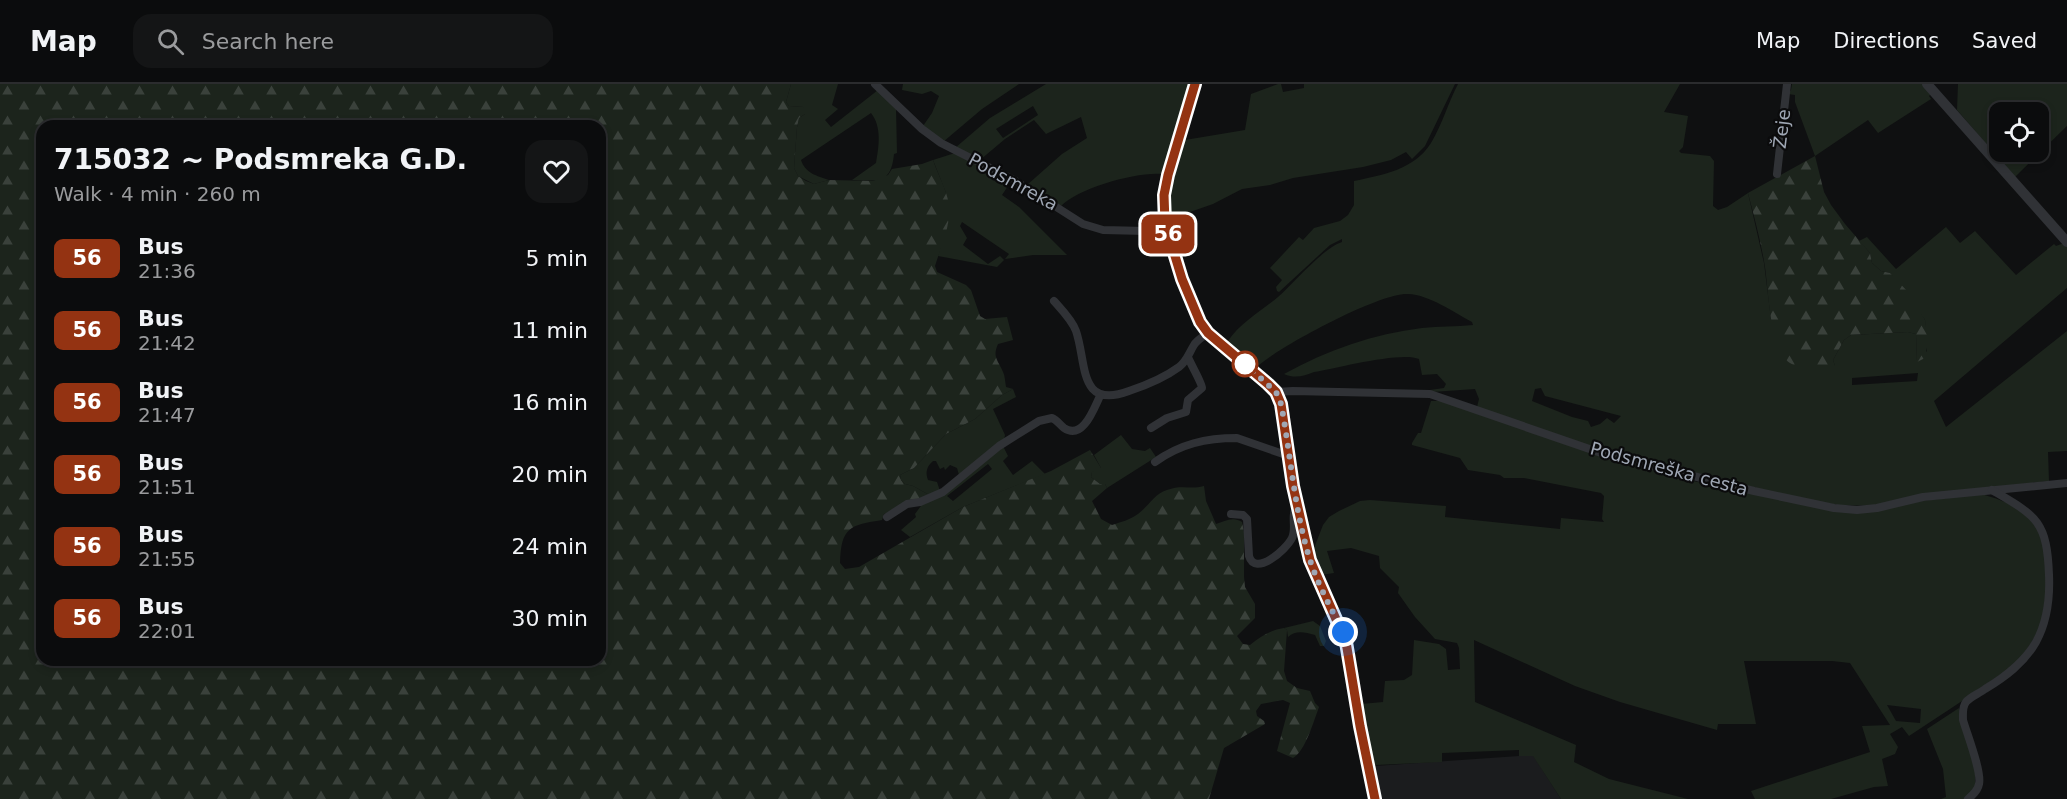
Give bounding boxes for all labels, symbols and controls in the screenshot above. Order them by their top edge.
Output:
search box [133,14,553,68]
text: Map [30,25,97,58]
icon: search [154,25,187,58]
text: Search here [202,29,334,54]
text: Map [1756,29,1800,53]
text: Directions [1833,29,1939,53]
text: Saved [1972,29,2037,53]
map controls [1989,102,2049,162]
button: locate [1989,102,2049,162]
street label: Žeje [1769,108,1794,150]
button: heart [525,140,588,203]
text: 715032 ~ Podsmreka G.D. [54,143,467,176]
street label: Podsmreka [965,148,1062,215]
text: Walk · 4 min · 260 m [54,182,261,206]
line badge: 56 [1141,214,1195,254]
text: 56 [1153,222,1183,246]
text: Bus [138,234,184,259]
text: 56 [72,246,102,270]
text: 5 min [526,246,588,271]
text: 21:36 [138,259,196,283]
text: Bus [138,306,184,331]
text: 56 [72,318,102,342]
text: 11 min [512,318,588,343]
text: 21:42 [138,331,196,355]
unlabelled marker [1232,351,1258,377]
text: Bus [138,378,184,403]
text: 56 [72,390,102,414]
text: 16 min [512,390,588,415]
text: 21:47 [138,403,196,427]
street label: Podsmreška cesta [1588,437,1750,500]
text: Bus [138,450,184,475]
text: 56 [72,462,102,486]
text: 20 min [512,462,588,487]
text: 21:51 [138,475,196,499]
text: Bus [138,522,184,547]
text: 56 [72,534,102,558]
text: 24 min [512,534,588,559]
text: 21:55 [138,547,196,571]
text: Bus [138,594,184,619]
text: 56 [72,606,102,630]
text: 30 min [512,606,588,631]
your location [1328,617,1358,647]
text: 22:01 [138,619,196,643]

